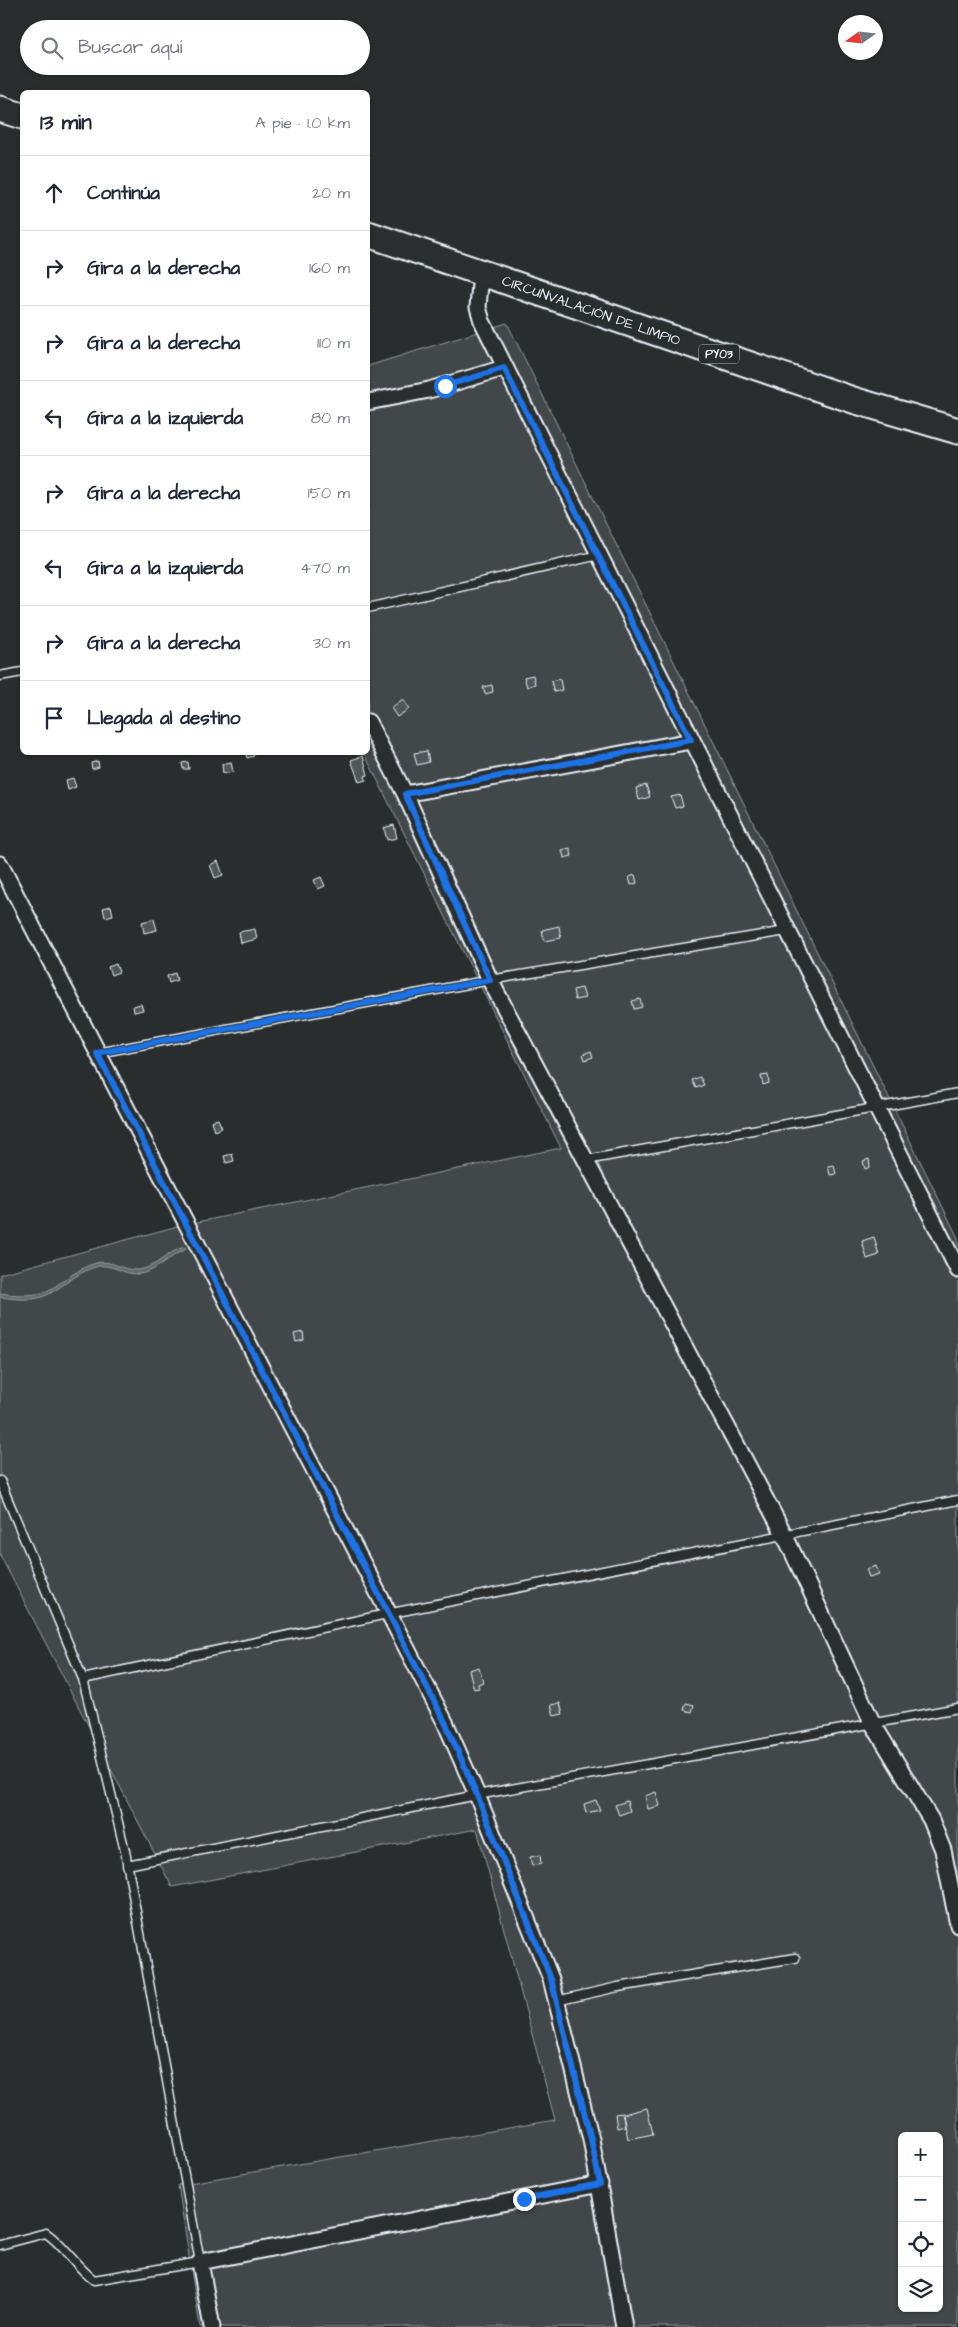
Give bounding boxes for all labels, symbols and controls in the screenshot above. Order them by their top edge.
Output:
north arrow [838,15,883,60]
search box [20,20,370,75]
icon: search [38,34,66,62]
text: Buscar aquí [78,34,182,61]
text: 13 min [40,108,92,137]
text: A pie · 1.0 km [255,112,350,134]
icon: ahead [40,179,68,207]
text: Continúa [87,180,160,207]
text: 20 m [312,182,350,204]
icon: right [40,254,68,282]
text: Gira a la derecha [87,255,240,282]
text: 160 m [309,257,350,279]
street label: CIRCUNVALACIÓN DE LIMPIO [499,271,683,351]
icon: right [40,329,68,357]
text: Gira a la derecha [87,330,240,357]
text: 110 m [317,332,350,354]
road number: PY03 [699,344,739,364]
route start [434,375,457,398]
icon: left [40,404,68,432]
text: Gira a la izquierda [87,405,243,432]
text: 80 m [311,407,350,429]
icon: right [40,479,68,507]
text: Gira a la derecha [87,480,240,507]
text: 150 m [308,482,350,504]
icon: left [40,554,68,582]
text: Gira a la izquierda [87,555,243,582]
text: 470 m [300,557,350,579]
icon: right [40,629,68,657]
text: Gira a la derecha [87,630,240,657]
text: 30 m [313,632,350,654]
icon: arrive [40,704,68,732]
text: Llegada al destino [87,705,240,732]
map controls [898,2132,943,2312]
button: + [898,2132,943,2177]
button: − [898,2177,943,2222]
route end [513,2188,536,2211]
button: locate [898,2222,943,2267]
button: layers [898,2267,943,2312]

